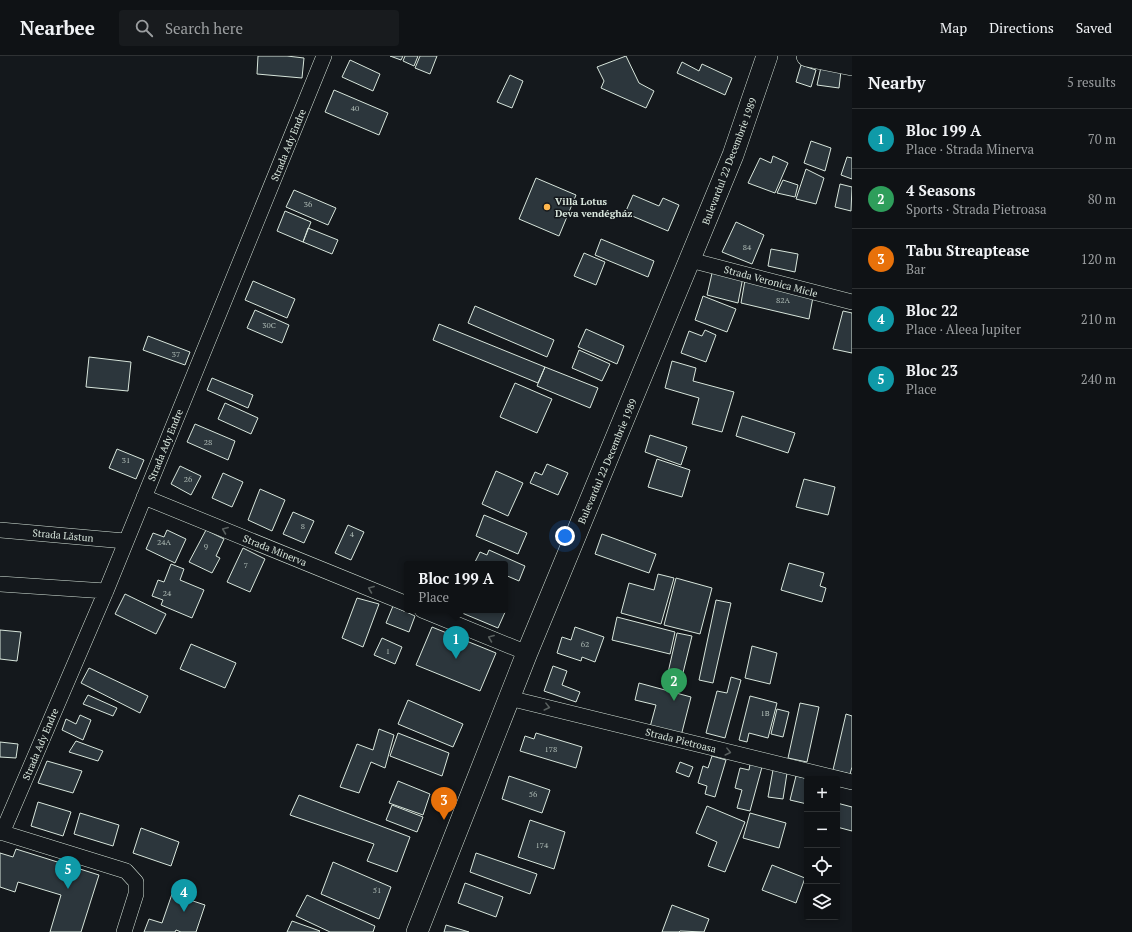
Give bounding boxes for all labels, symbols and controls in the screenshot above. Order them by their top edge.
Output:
search box [119,10,399,46]
text: Nearbee [20,15,95,40]
icon: search [133,17,155,39]
text: Search here [165,18,243,38]
text: Map [940,18,967,37]
text: Directions [989,18,1054,37]
text: Saved [1076,18,1112,37]
text: Nearby [868,71,926,94]
text: 5 results [1067,73,1116,91]
street label: Bulevardul 22 Decembrie 1989 [699,96,760,226]
house number: 40 [351,103,359,113]
street label: Strada Ady Endre [268,107,309,183]
text: Bloc 199 A [906,120,981,140]
text: 1 [877,130,885,148]
text: 70 m [1088,130,1116,148]
text: Place · Strada Minerva [906,140,1034,158]
text: 4 Seasons [906,180,975,200]
text: 2 [877,190,885,208]
text: 80 m [1088,190,1116,208]
place label: Villa Lotus Deva vendégház [555,195,632,220]
house number: 36 [304,199,313,209]
text: Sports · Strada Pietroasa [906,200,1047,218]
marker: Villa Lotus Deva vendégház [542,202,552,212]
text: Tabu Streaptease [906,240,1030,260]
house number: 84 [743,242,752,252]
text: 3 [877,250,885,268]
text: 120 m [1081,250,1116,268]
text: Bar [906,260,926,278]
street label: Strada Veronica Micle [723,263,819,300]
house number: 82A [776,295,791,305]
text: Bloc 22 [906,300,958,320]
text: 4 [877,310,885,328]
text: 210 m [1081,310,1116,328]
house number: 30C [262,320,276,330]
text: Place · Aleea Jupiter [906,320,1021,338]
house number: 37 [172,349,180,359]
text: Bloc 23 [906,360,958,380]
text: 5 [877,370,885,388]
text: 240 m [1081,370,1116,388]
text: Place [906,380,937,398]
street label: Bulevardul 22 Decembrie 1989 [575,397,640,526]
street label: Strada Ady Endre [145,407,186,483]
house number: 28 [204,437,212,447]
house number: 31 [122,455,130,465]
house number: 26 [184,474,193,484]
house number: 8 [301,521,305,531]
street label: Strada Lăstun [32,526,94,545]
one-way arrow [221,526,228,534]
your location [555,526,575,546]
house number: 4 [350,529,355,539]
street label: Strada Minerva [241,532,309,569]
house number: 24A [157,537,172,547]
house number: 9 [204,541,208,551]
house number: 7 [244,560,248,570]
popup [404,561,508,613]
text: Bloc 199 A [418,568,494,588]
one-way arrow [367,586,374,594]
house number: 24 [163,588,172,598]
text: Place [418,588,449,606]
pin: 1 [443,626,469,659]
one-way arrow [488,635,495,643]
house number: 62 [581,639,589,649]
house number: 1 [386,646,390,656]
pin: 2 [661,668,687,701]
one-way arrow [544,703,550,711]
street label: Strada Ady Endre [19,706,61,782]
house number: 1B [760,708,770,718]
street label: Strada Pietroasa [644,725,718,756]
house number: 178 [545,744,557,754]
one-way arrow [725,747,731,755]
map controls [804,776,840,920]
button: + [804,776,840,812]
pin: 3 [431,787,457,820]
house number: 56 [529,789,538,799]
button: − [804,812,840,848]
house number: 174 [536,840,549,850]
button: locate [804,848,840,884]
pin: 5 [55,856,81,889]
pin: 4 [171,879,197,912]
button: layers [804,884,840,920]
house number: 51 [373,885,381,895]

